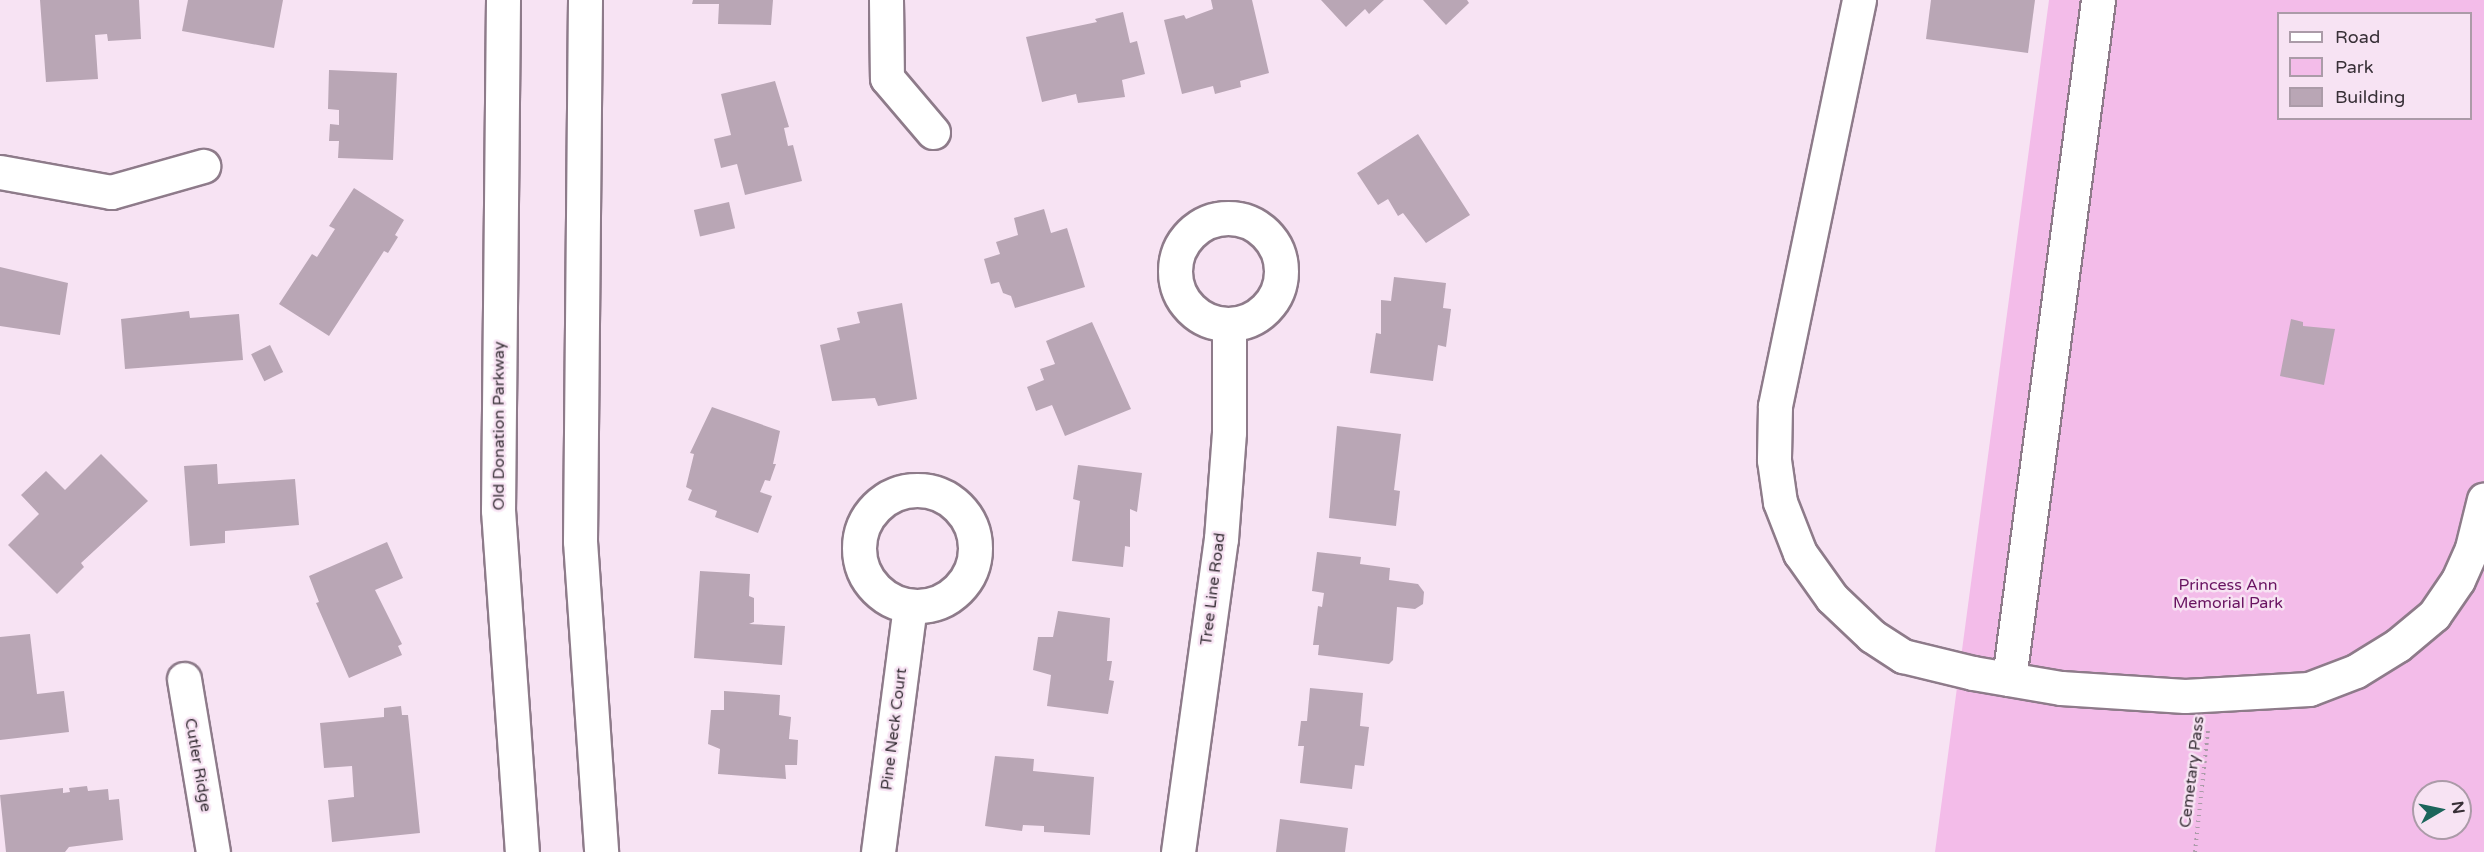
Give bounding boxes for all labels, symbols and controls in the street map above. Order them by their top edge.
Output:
legend [2277,12,2472,120]
text: Road [2335,26,2380,48]
text: Park [2335,56,2373,78]
text: Building [2335,86,2405,108]
street label: Old Donation Parkway [489,342,509,510]
street label: Tree Line Road [1197,532,1229,646]
park label: Princess Ann Memorial Park [2173,575,2283,613]
street label: Pine Neck Court [877,667,911,791]
street label: Cemetary Pass [2176,715,2208,829]
street label: Cutler Ridge [180,717,216,813]
north arrow [2412,780,2472,840]
text: N [2447,800,2469,815]

